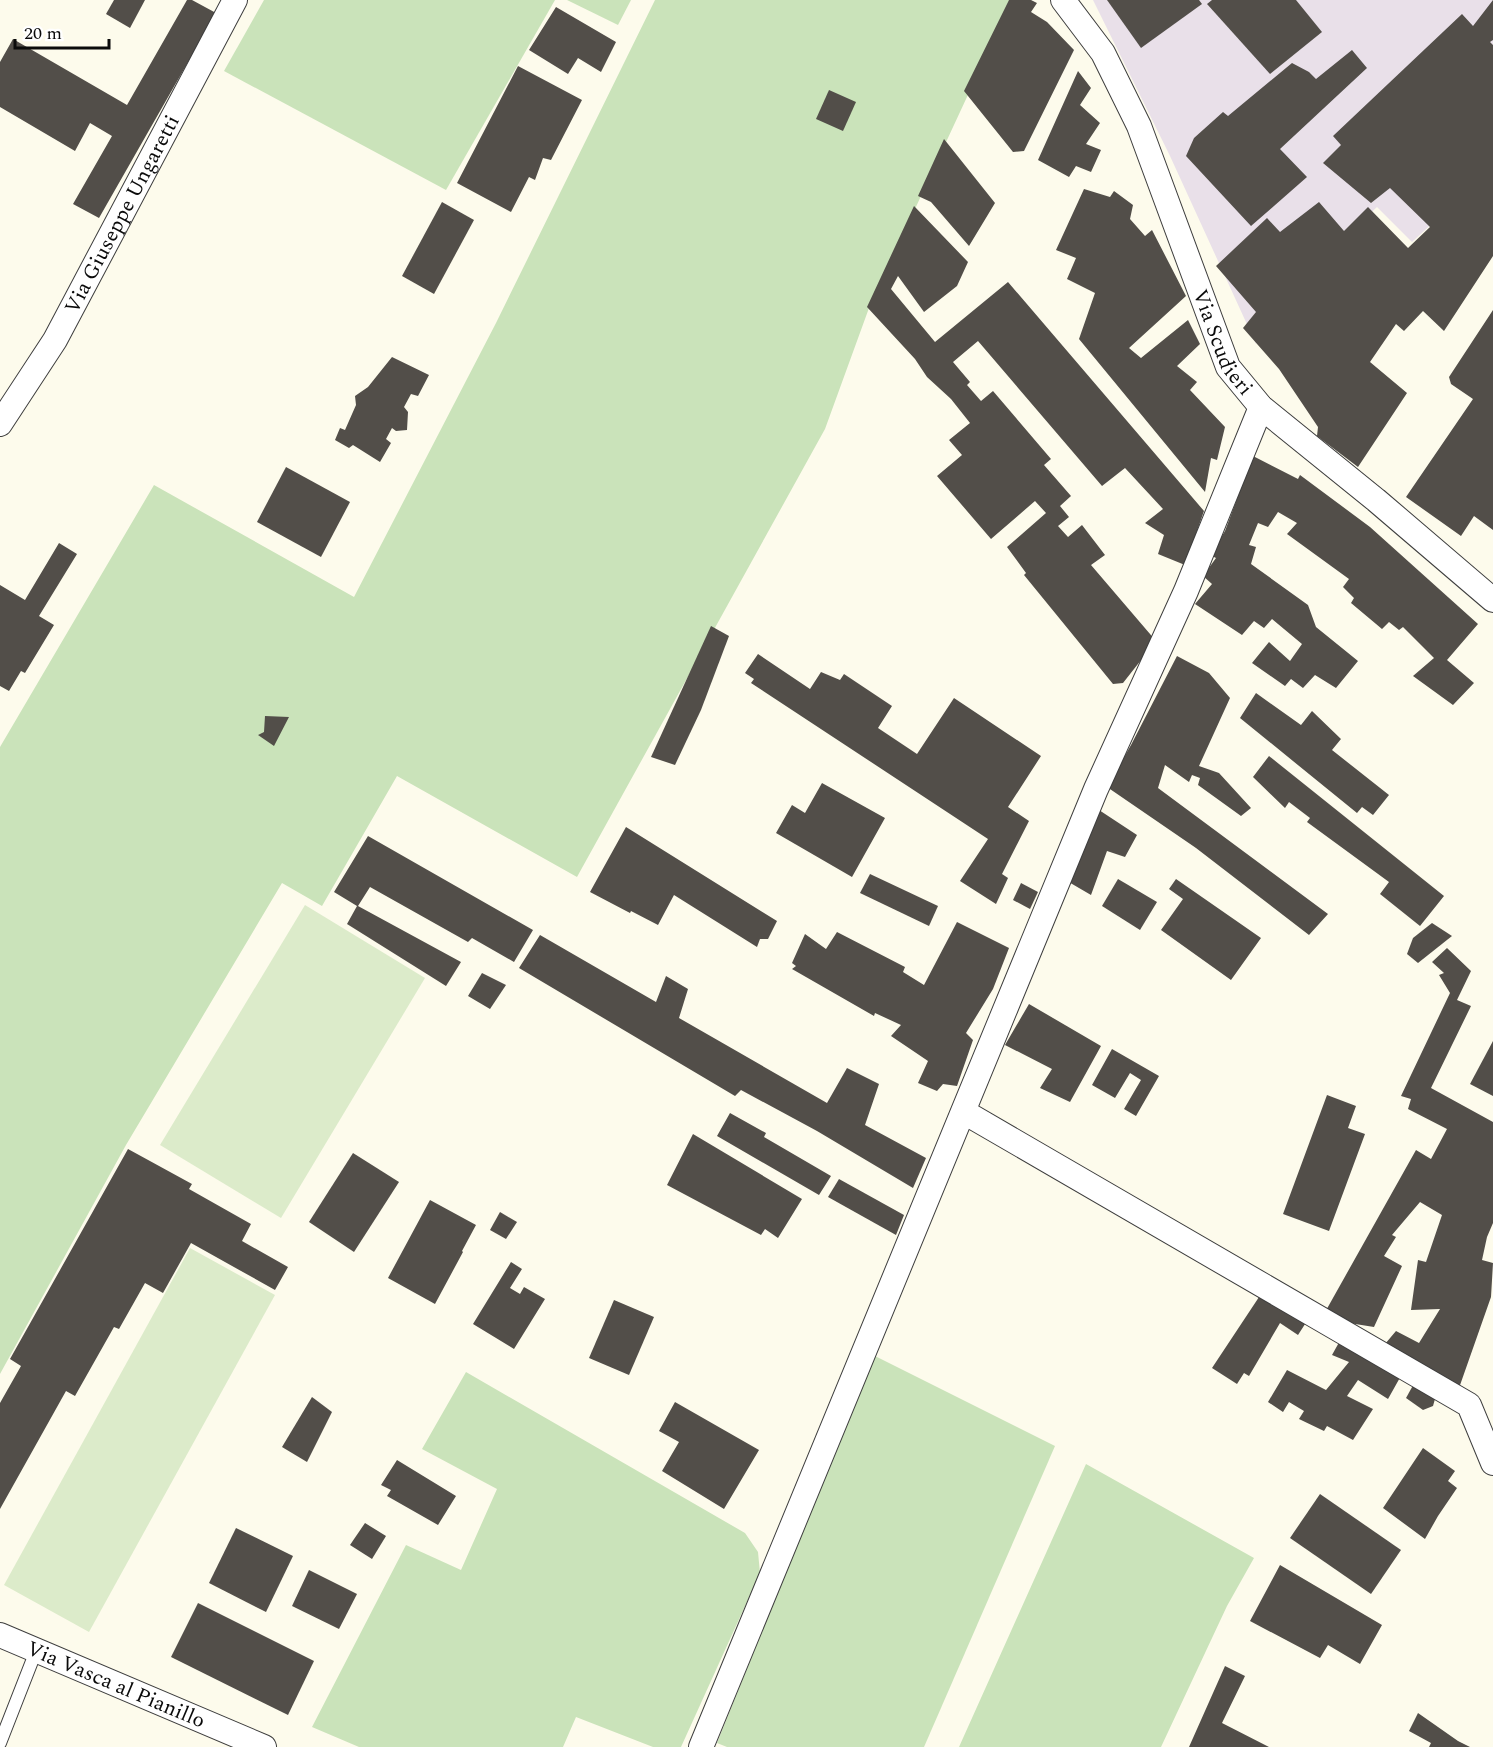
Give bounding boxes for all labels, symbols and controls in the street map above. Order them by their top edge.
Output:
scale bar [15,12,110,50]
text: 20 m [24,20,62,47]
street label: Via Giuseppe Ungaretti [57,109,188,320]
street label: Via Scudieri [1184,285,1260,403]
street label: Via Vasca al Pianillo [21,1633,210,1737]

